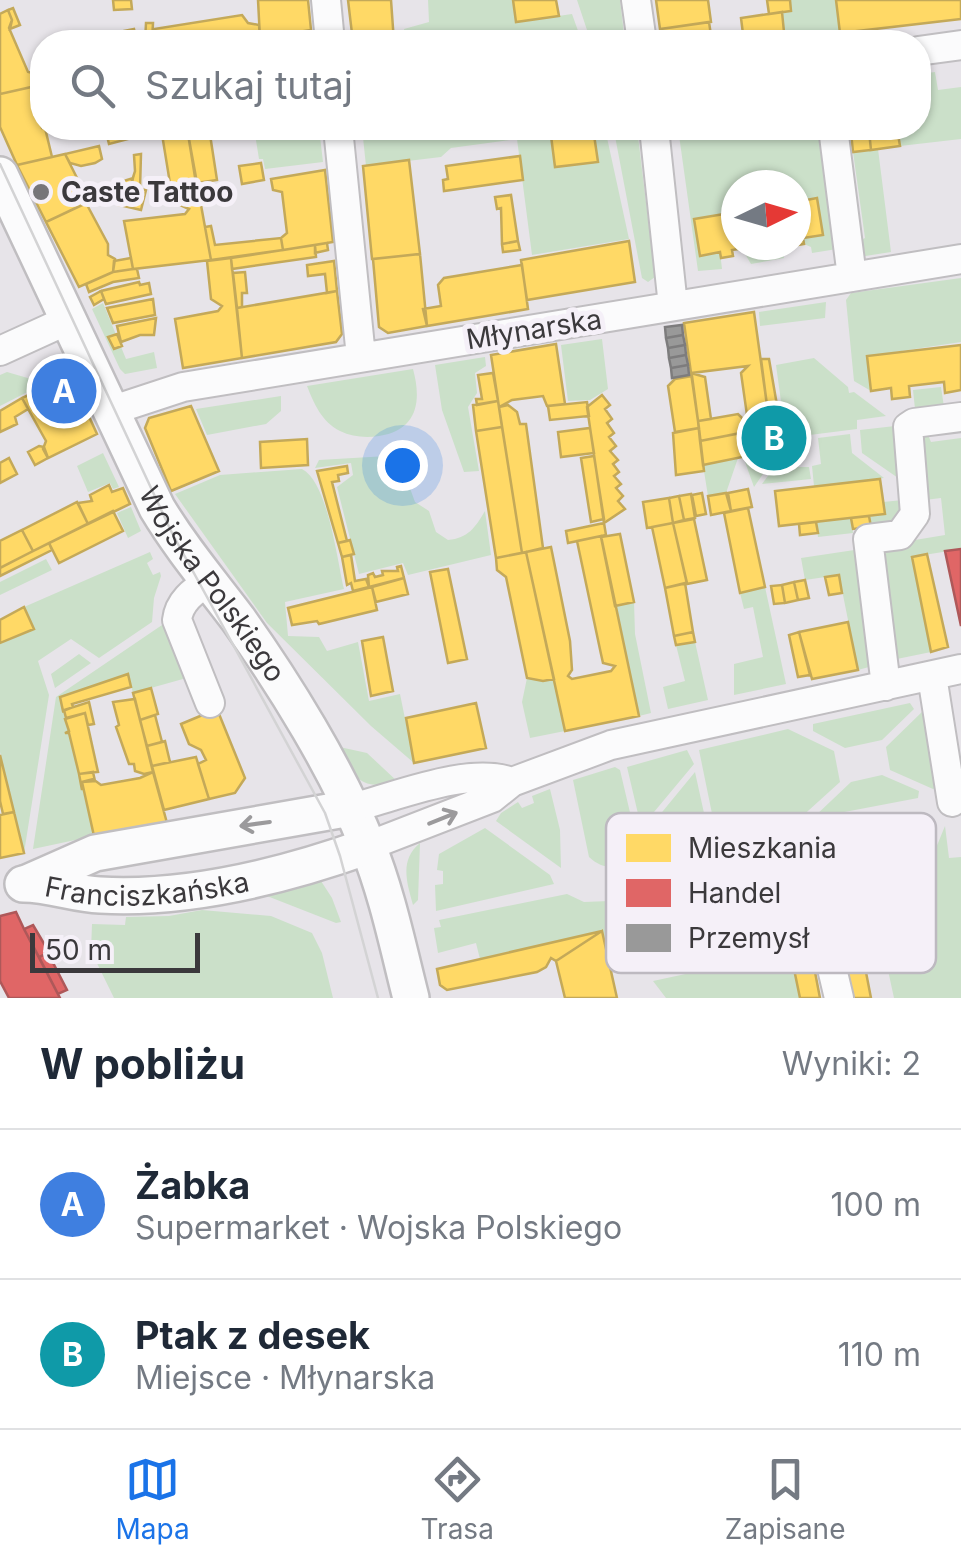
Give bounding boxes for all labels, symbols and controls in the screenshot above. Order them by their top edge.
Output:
search box [30,30,931,140]
icon: search [65,58,120,113]
text: Szukaj tutaj [145,62,353,108]
north arrow [721,170,811,260]
place label: Caste Tattoo [61,175,233,209]
marker: Caste Tattoo [30,181,52,203]
street label: Młynarska [464,302,604,356]
pin: A [32,354,96,428]
pin: B [742,400,806,476]
your location [377,440,428,491]
street label: Wojska Polskiego [132,481,293,688]
one-way arrow [427,807,457,825]
legend [606,813,936,973]
one-way arrow [239,815,271,833]
text: Mieszkania [688,831,837,865]
street label: Franciszkańska [42,864,252,913]
text: Handel [688,876,781,910]
text: Przemysł [688,921,809,955]
scale bar [30,928,200,973]
text: 50 m [45,933,112,967]
text: W pobliżu [40,1038,245,1089]
text: Wyniki: 2 [782,1044,921,1083]
text: Żabka [135,1162,250,1208]
text: A [61,1185,84,1224]
text: 100 m [831,1185,921,1224]
text: Supermarket · Wojska Polskiego [135,1208,622,1247]
text: Ptak z desek [135,1312,370,1358]
text: B [62,1335,83,1374]
text: 110 m [838,1335,921,1374]
text: Miejsce · Młynarska [135,1358,435,1397]
tab: Mapa [115,1452,190,1546]
tab: Trasa [421,1452,494,1546]
tab: Zapisane [725,1452,845,1546]

